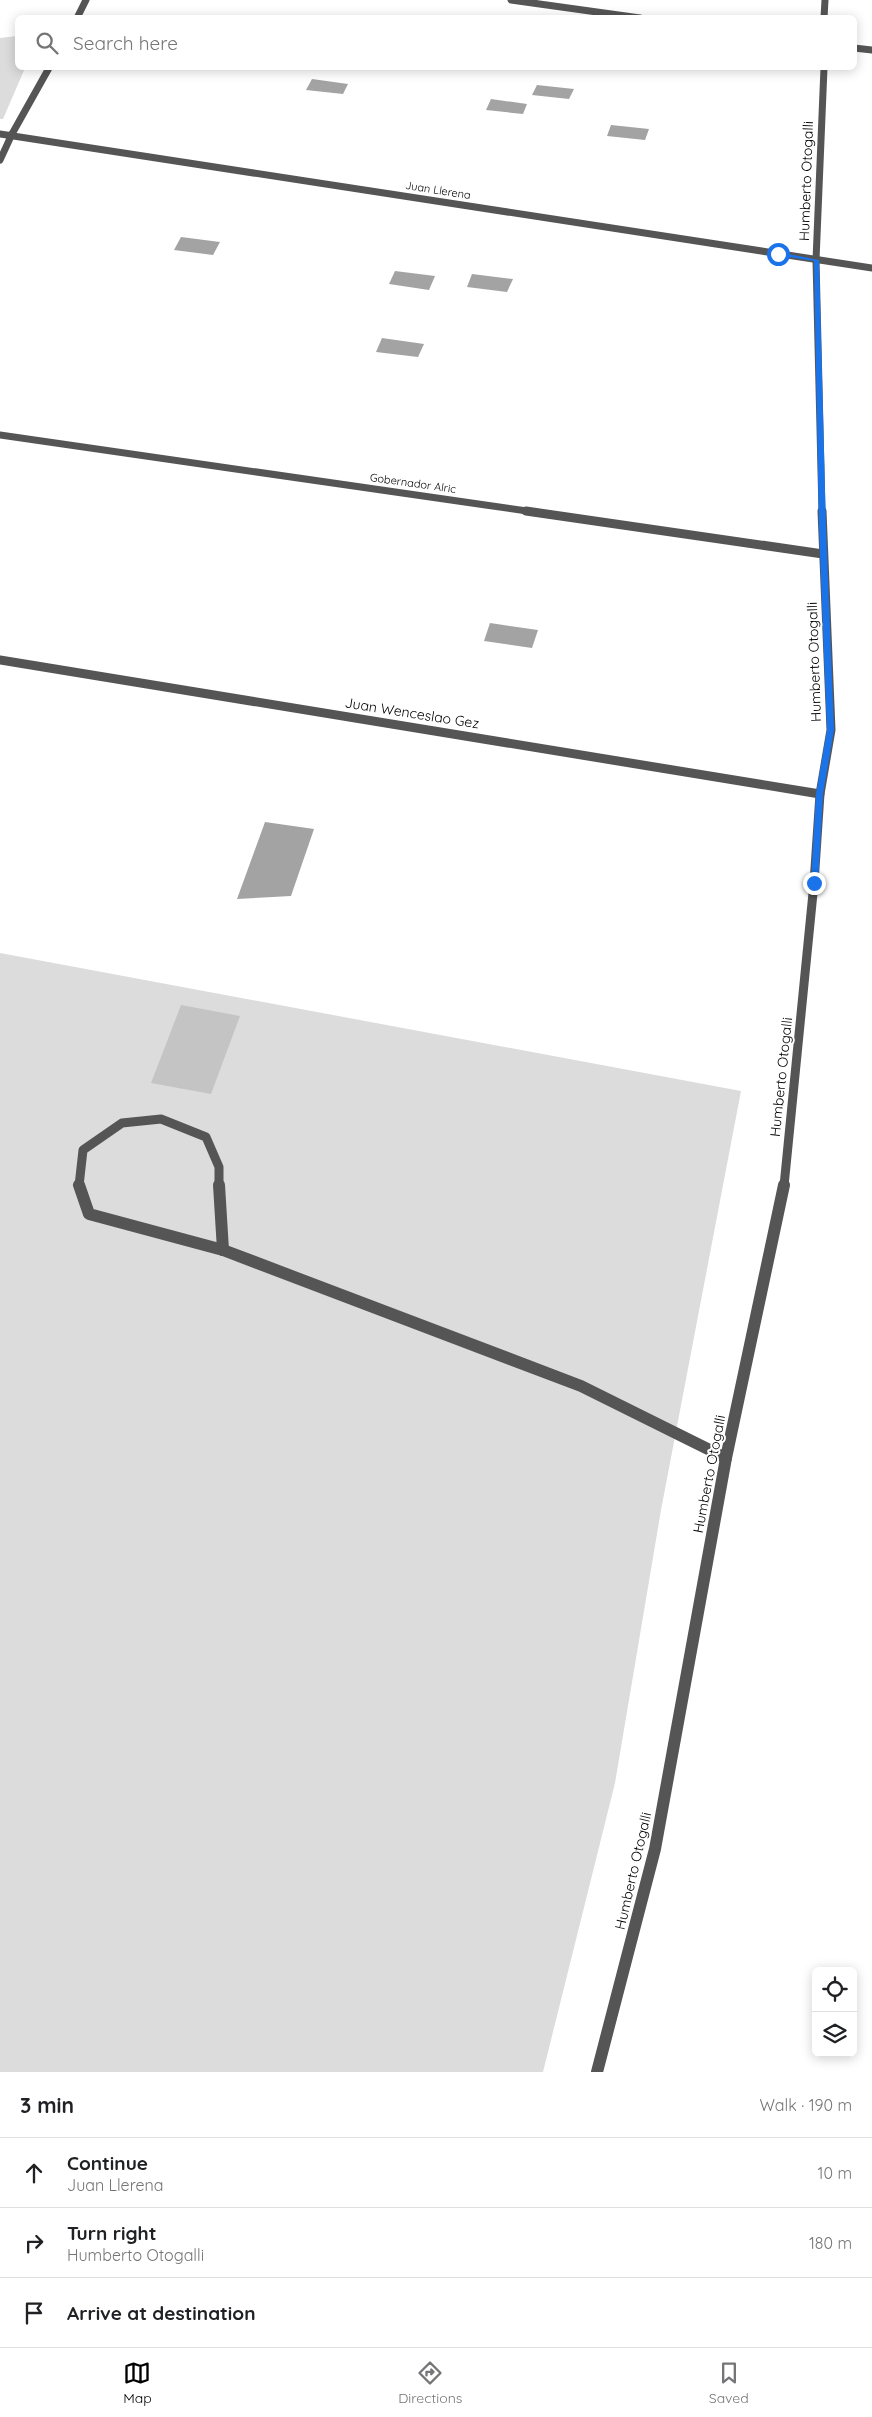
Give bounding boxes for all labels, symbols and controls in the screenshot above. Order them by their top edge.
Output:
search box [15,15,857,70]
icon: search [33,29,61,57]
text: Search here [73,31,178,55]
street label: Humberto Otogalli [795,121,817,241]
street label: Juan Llerena [404,178,472,202]
route start [767,243,790,266]
street label: Gobernador Alric [369,470,457,496]
street label: Humberto Otogalli [803,602,825,722]
street label: Juan Wenceslao Gez [344,693,481,733]
route end [803,872,826,895]
street label: Humberto Otogalli [766,1016,796,1138]
street label: Humberto Otogalli [689,1413,729,1535]
street label: Humberto Otogalli [611,1811,655,1931]
map controls [812,1967,857,2057]
button: locate [812,1967,857,2012]
button: layers [812,2012,857,2057]
text: 3 min [20,2092,74,2118]
text: Walk · 190 m [760,2095,852,2115]
text: Continue [67,2151,148,2175]
icon: ahead [20,2159,48,2187]
text: 10 m [818,2163,852,2183]
text: Juan Llerena [67,2175,163,2195]
text: Turn right [67,2221,156,2245]
icon: right [20,2229,48,2257]
text: 180 m [809,2233,852,2253]
text: Humberto Otogalli [67,2245,204,2265]
icon: arrive [20,2299,48,2327]
text: Arrive at destination [67,2301,256,2325]
tab: Map [123,2359,152,2407]
tab: Directions [398,2359,462,2407]
tab: Saved [709,2359,749,2407]

